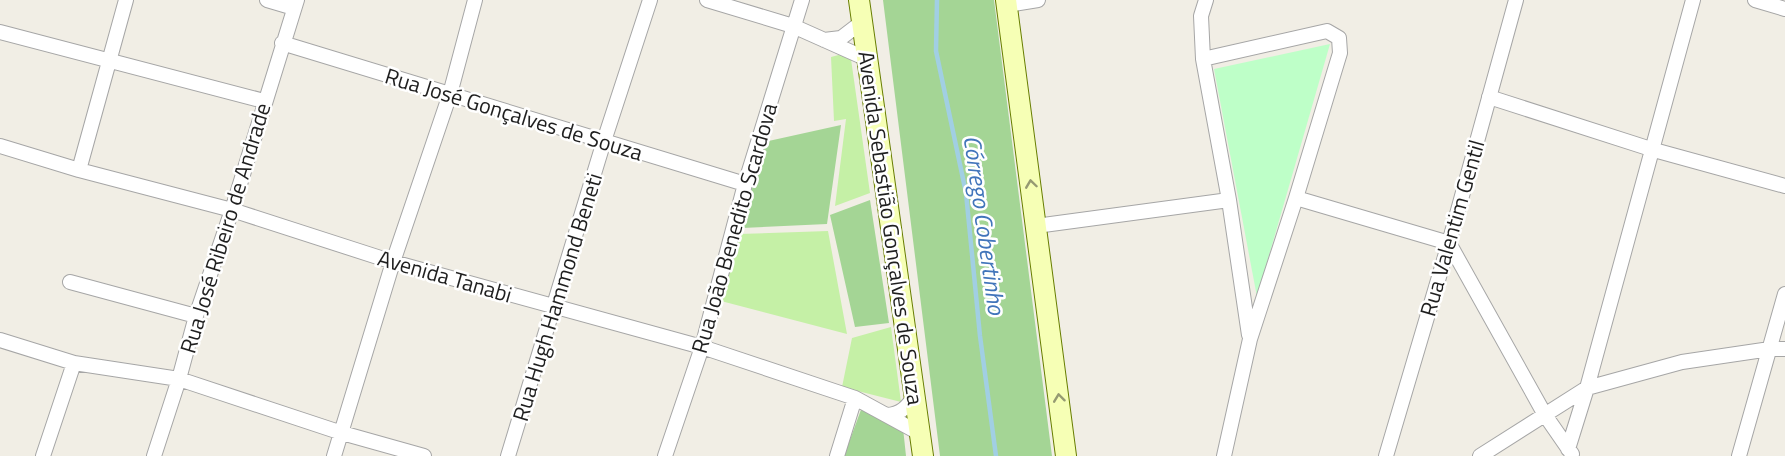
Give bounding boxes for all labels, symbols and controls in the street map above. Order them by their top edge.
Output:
street label: Avenida Sebastião Gonçalves de Souza [849,49,933,407]
street label: Rua José Gonçalves de Souza [381,59,647,169]
street label: Rua José Ribeiro de Andrade [171,99,279,357]
street label: Rua João Benedito Scardova [682,99,786,357]
water label: Córrego Cobertinho [955,133,1016,318]
street label: Rua Valentim Gentil [1411,136,1493,320]
street label: Rua Hugh Hammond Beneti [503,169,611,425]
one-way arrow [1025,179,1037,188]
street label: Avenida Tanabi [374,241,516,311]
one-way arrow [1053,393,1065,403]

